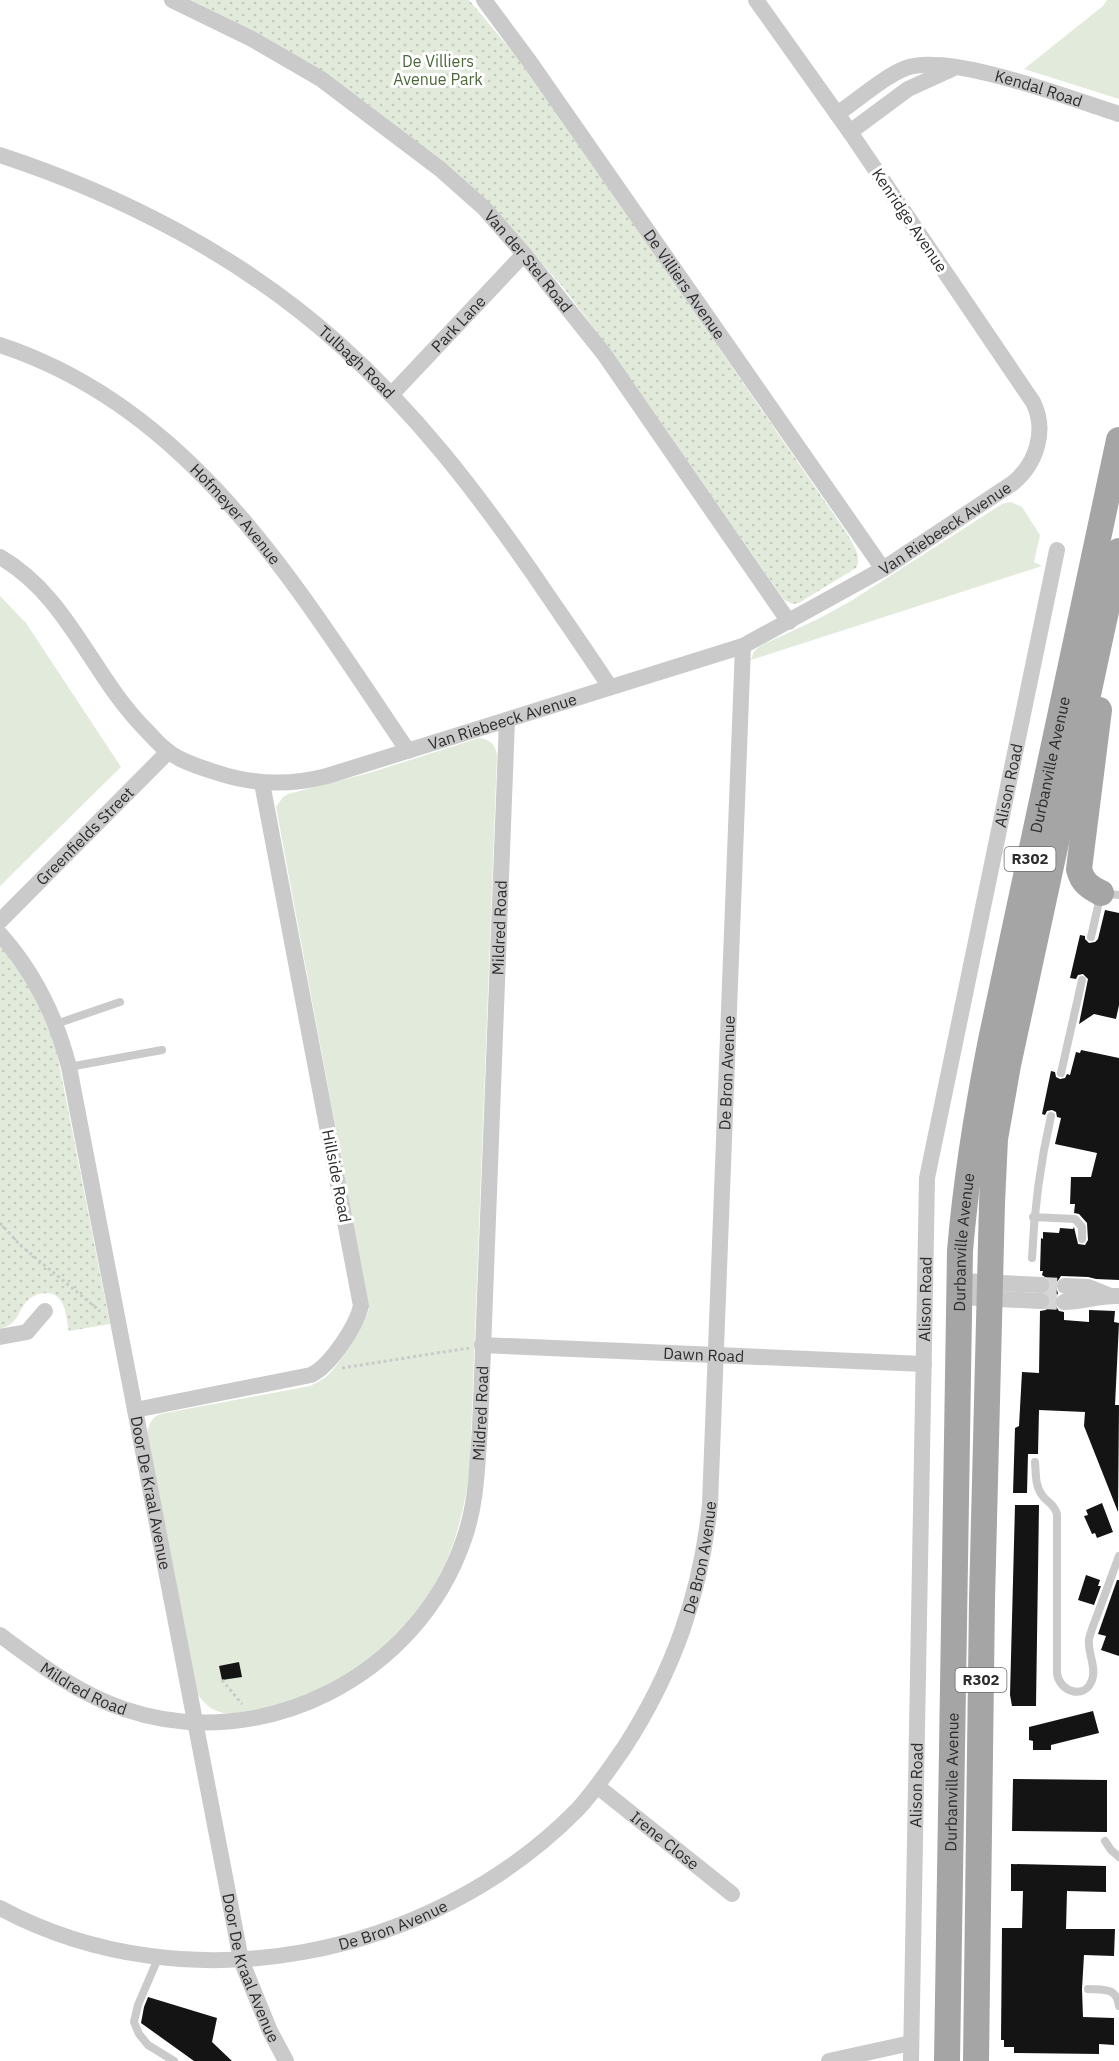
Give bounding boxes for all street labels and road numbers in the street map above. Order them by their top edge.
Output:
street label: Kendal Road [993,65,1085,111]
street label: Kenridge Avenue [868,164,952,276]
street label: Van der Stel Road [480,206,577,316]
street label: De Villiers Avenue [640,225,730,343]
street label: Park Lane [427,291,490,356]
street label: Tulbagh Road [315,321,399,403]
street label: Hofmeyer Avenue [186,459,285,569]
street label: Van Riebeeck Avenue [875,477,1015,579]
street label: Van Riebeeck Avenue [426,689,579,754]
street label: Durbanville Avenue [1025,694,1074,835]
street label: Alison Road [990,742,1027,829]
street label: Greenfields Street [31,783,138,889]
road number: R302 [1004,847,1056,871]
street label: Mildred Road [487,880,511,976]
street label: De Bron Avenue [714,1015,739,1131]
street label: Hillside Road [318,1128,356,1224]
street label: Durbanville Avenue [949,1171,978,1312]
street label: Alison Road [914,1256,936,1342]
street label: Dawn Road [663,1343,745,1366]
street label: Mildred Road [468,1365,492,1461]
street label: Door De Kraal Avenue [126,1414,176,1572]
street label: De Bron Avenue [678,1500,720,1616]
street label: Mildred Road [37,1658,130,1719]
road number: R302 [956,1668,1006,1692]
street label: Durbanville Avenue [940,1712,963,1852]
street label: Alison Road [905,1742,927,1828]
street label: Irene Close [626,1807,704,1874]
street label: Door De Kraal Avenue [218,1892,284,2046]
street label: De Bron Avenue [336,1895,451,1954]

